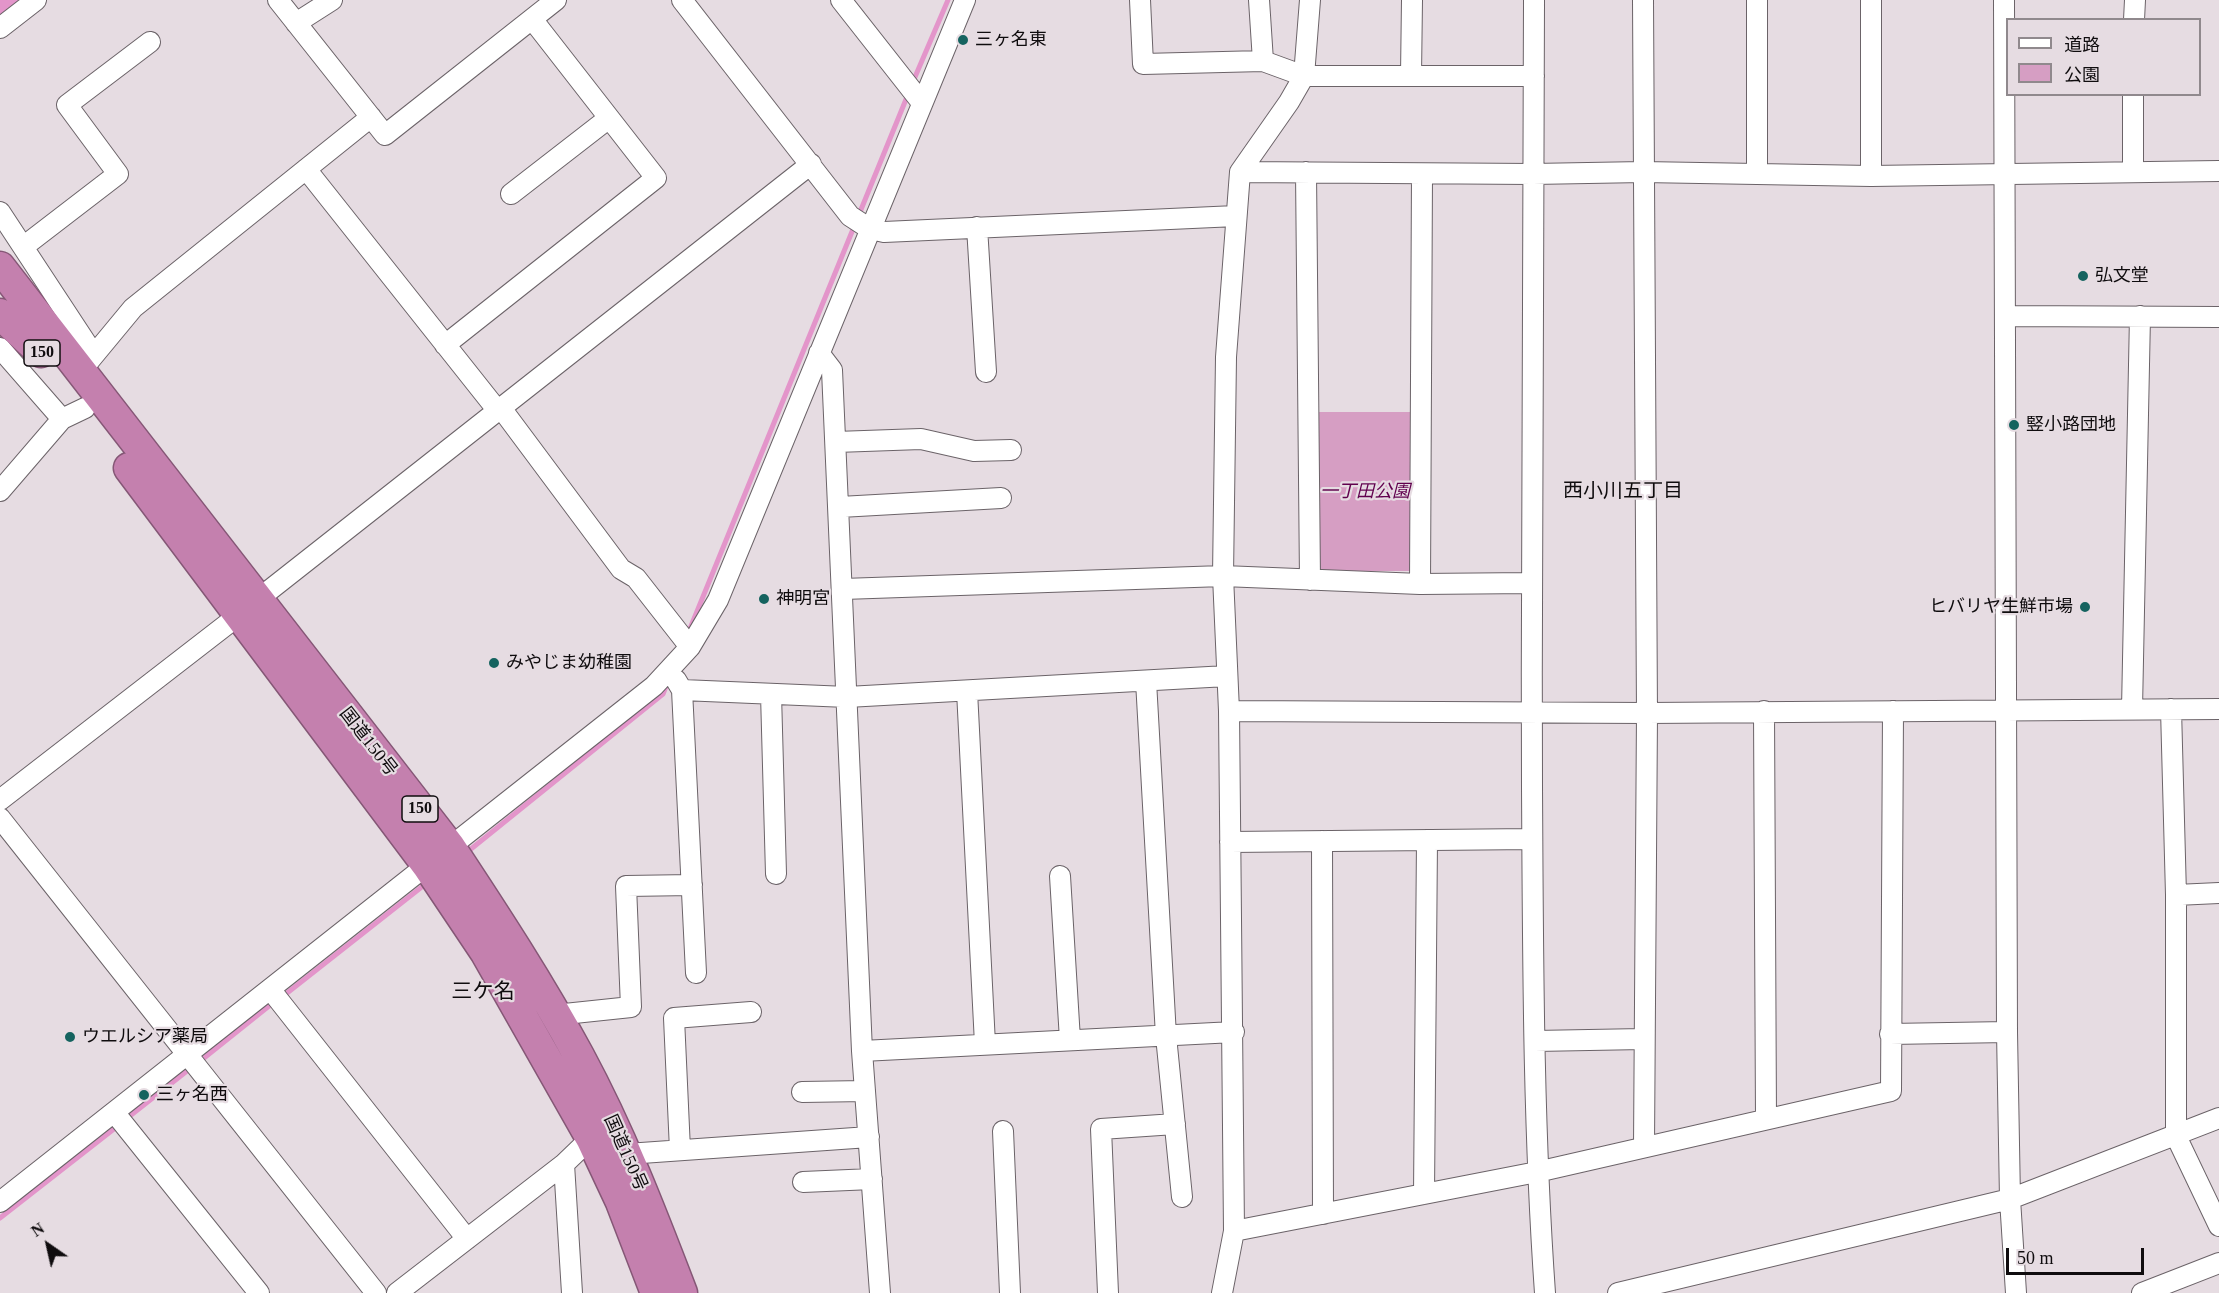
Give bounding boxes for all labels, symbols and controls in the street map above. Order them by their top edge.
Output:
legend [2006,18,2201,96]
place label: 三ヶ名東 [975,29,1047,51]
marker: 三ヶ名東 [956,33,970,47]
text: 道路 [2064,35,2100,55]
text: 公園 [2064,65,2100,85]
place label: 弘文堂 [2095,265,2149,287]
marker: 弘文堂 [2076,269,2090,283]
road number: 150 [24,340,60,366]
place label: 竪小路団地 [2026,414,2116,436]
marker: 竪小路団地 [2007,418,2021,432]
district label: 西小川五丁目 [1563,480,1683,504]
park label: 一丁田公園 [1320,481,1410,503]
place label: 神明宮 [776,588,830,610]
marker: 神明宮 [757,592,771,606]
place label: ヒバリヤ生鮮市場 [1929,596,2073,618]
marker: ヒバリヤ生鮮市場 [2078,600,2092,614]
place label: みやじま幼稚園 [506,652,632,674]
marker: みやじま幼稚園 [487,656,501,670]
street label: 国道150号 [335,703,401,781]
road number: 150 [402,796,438,822]
district label: 三ケ名 [452,979,514,1005]
place label: ウエルシア薬局 [82,1026,208,1048]
marker: ウエルシア薬局 [63,1030,77,1044]
place label: 三ヶ名西 [156,1084,228,1106]
marker: 三ヶ名西 [137,1088,151,1102]
street label: 国道150号 [599,1112,651,1194]
north arrow [18,1215,78,1275]
text: N [28,1219,47,1240]
scale bar [2009,1236,2147,1274]
text: 50 m [2017,1248,2054,1268]

